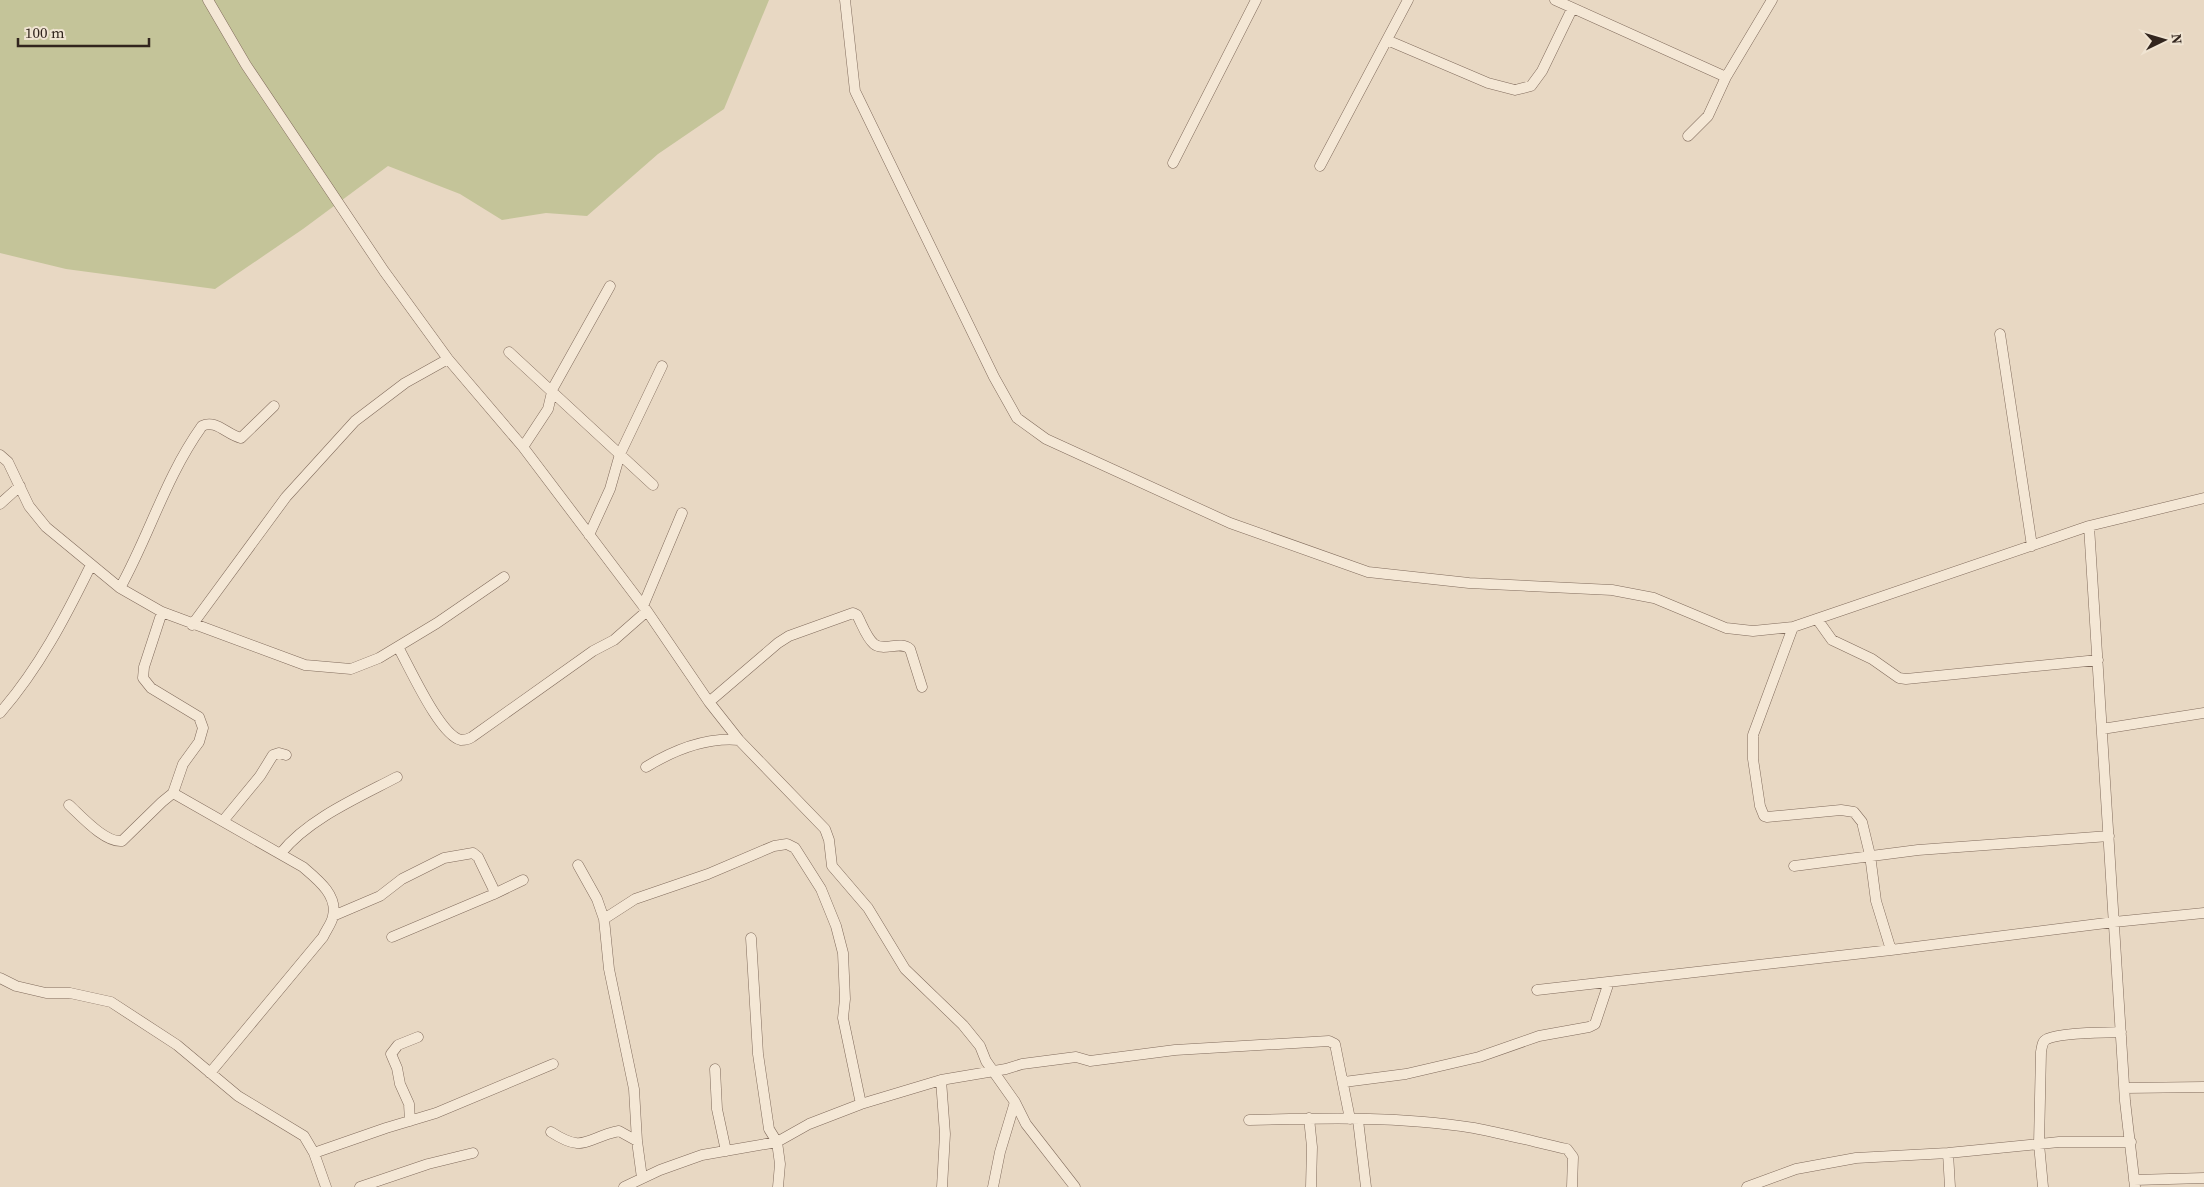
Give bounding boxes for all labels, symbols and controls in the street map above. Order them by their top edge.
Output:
scale bar [18,15,149,47]
north arrow [2139,15,2189,65]
text: 100 m [25,22,65,43]
text: N [2167,33,2187,45]

